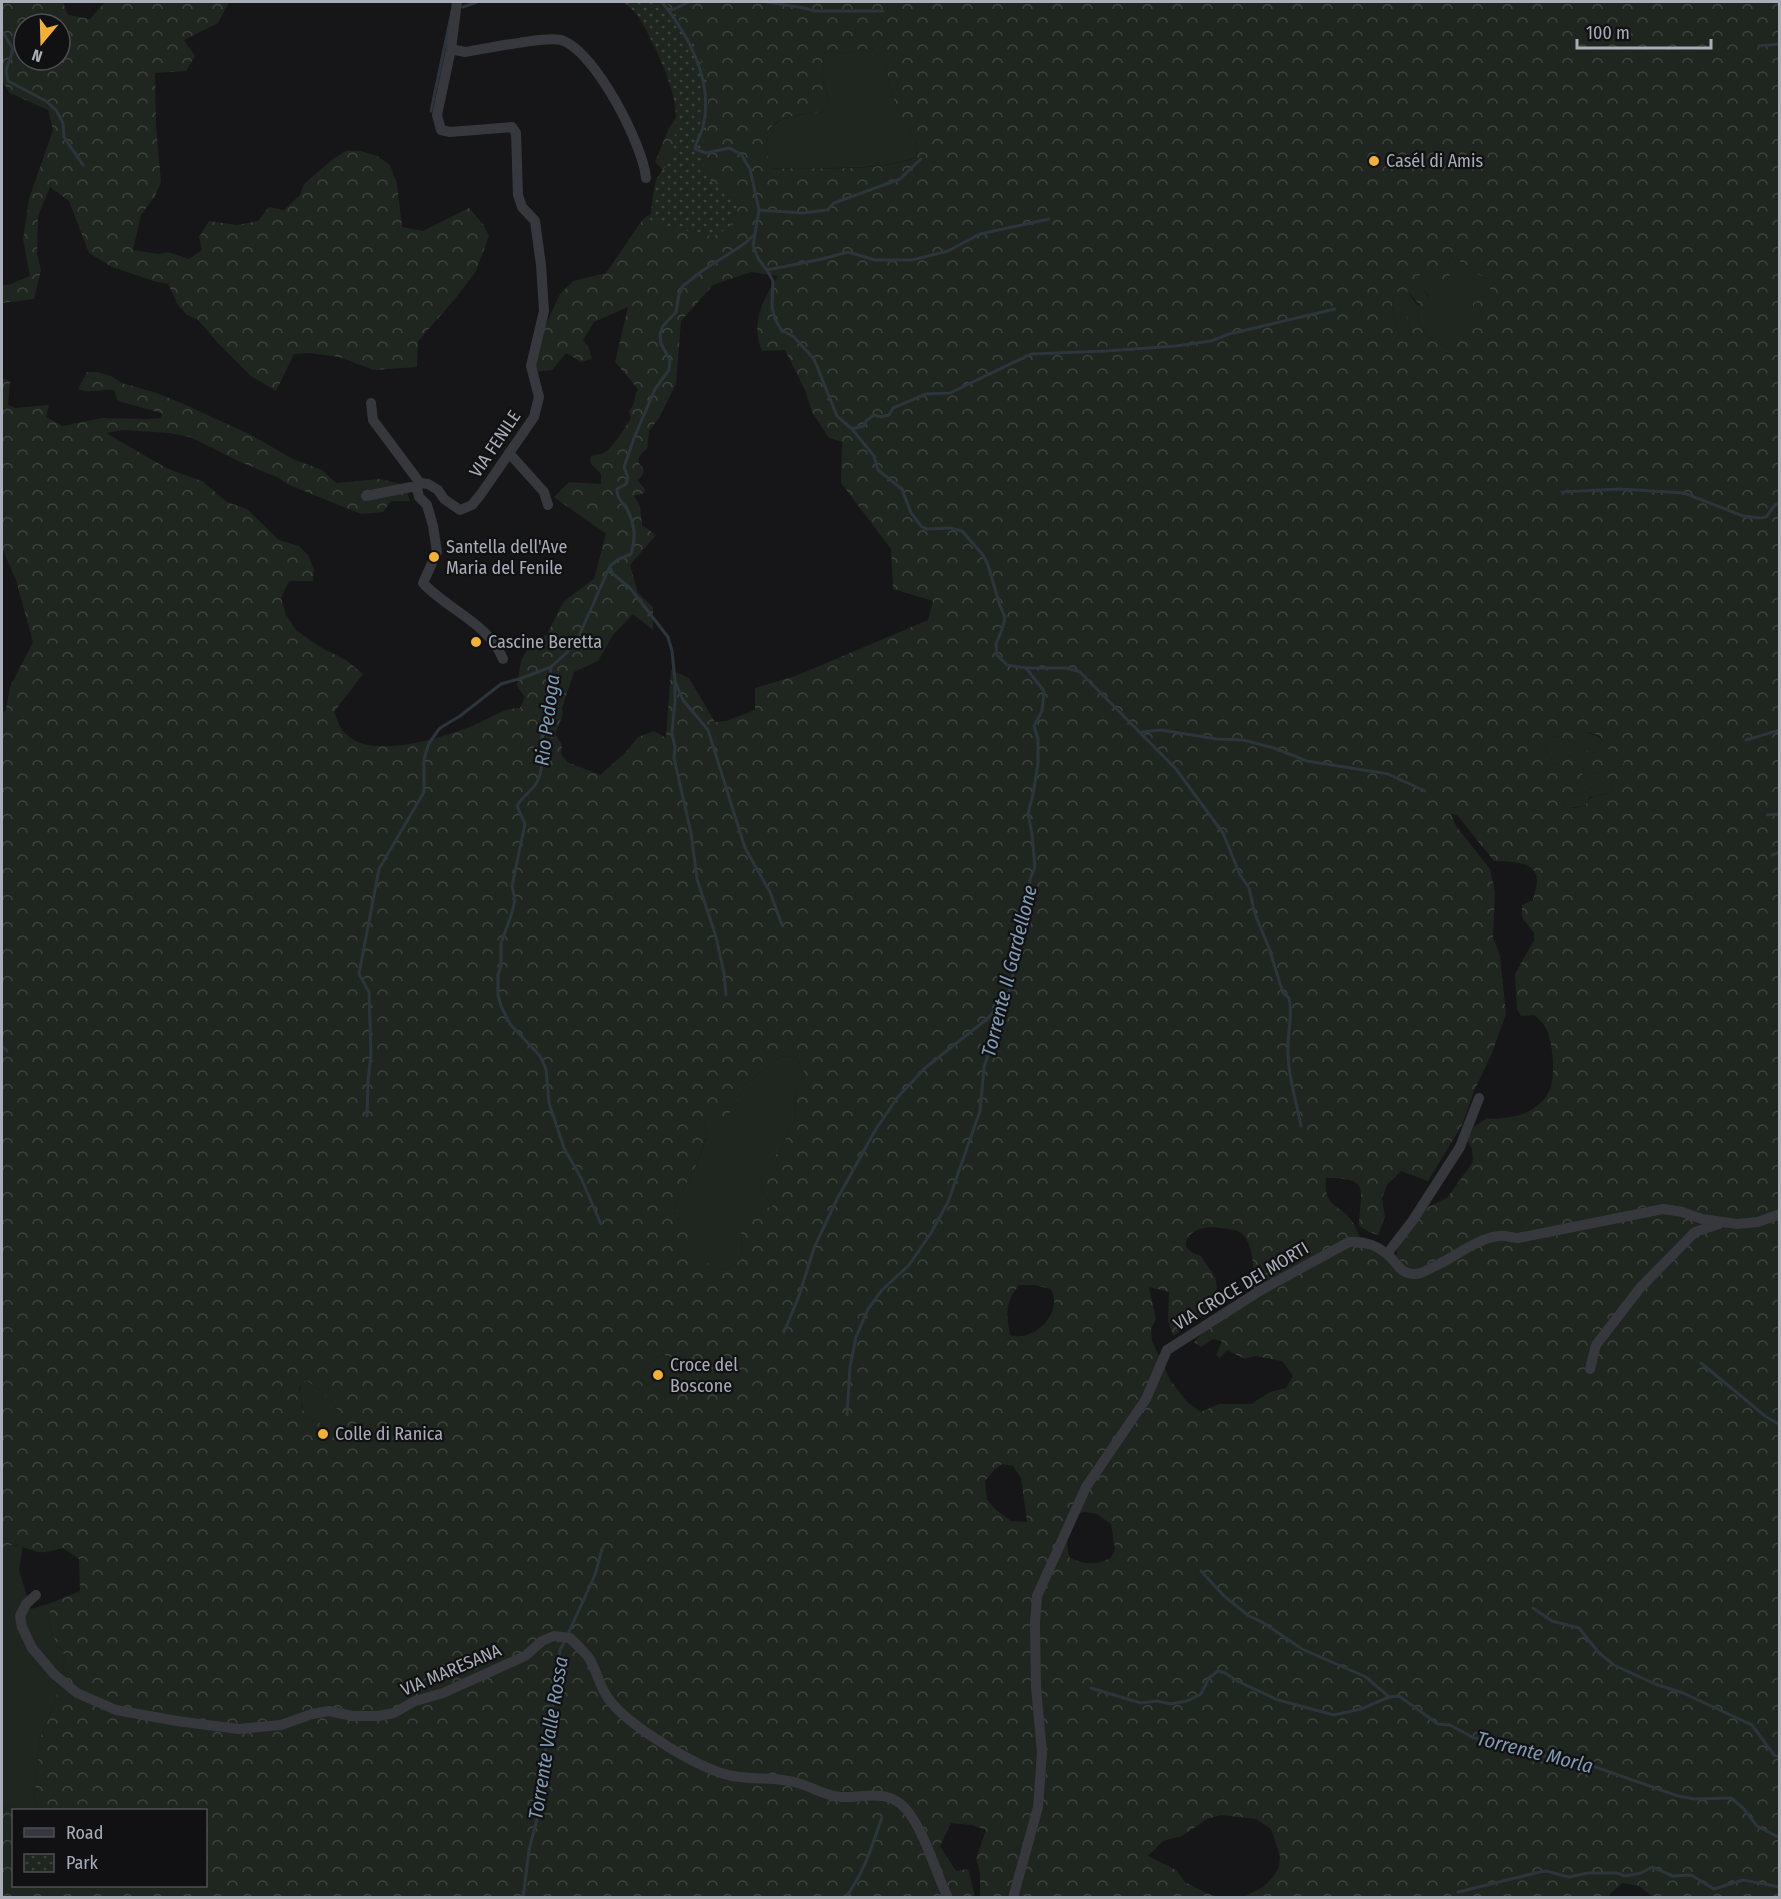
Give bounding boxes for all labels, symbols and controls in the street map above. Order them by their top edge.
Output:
north arrow [12,12,72,72]
scale bar [1577,12,1710,50]
text: 100 m [1586,22,1630,44]
text: N [30,45,45,66]
place label: Casél di Amis [1386,150,1483,172]
marker: Casél di Amis [1367,154,1381,168]
street label: VIA FENILE [465,406,525,482]
place label: Santella dell'Ave Maria del Fenile [446,536,567,579]
marker: Santella dell'Ave Maria del Fenile [427,550,441,564]
place label: Cascine Beretta [488,631,602,653]
marker: Cascine Beretta [469,635,483,649]
water label: Rio Pedoga [529,673,565,767]
water label: Torrente Il Gardellone [976,882,1042,1059]
street label: VIA CROCE DEI MORTI [1169,1237,1313,1335]
place label: Croce del Boscone [670,1354,738,1397]
marker: Croce del Boscone [651,1368,665,1382]
place label: Colle di Ranica [335,1423,443,1445]
marker: Colle di Ranica [316,1427,330,1441]
street label: VIA MARESANA [398,1639,505,1701]
water label: Torrente Valle Rossa [523,1655,573,1821]
water label: Torrente Morla [1474,1726,1596,1778]
legend [12,1809,207,1887]
text: Road [66,1822,103,1844]
text: Park [66,1852,99,1874]

